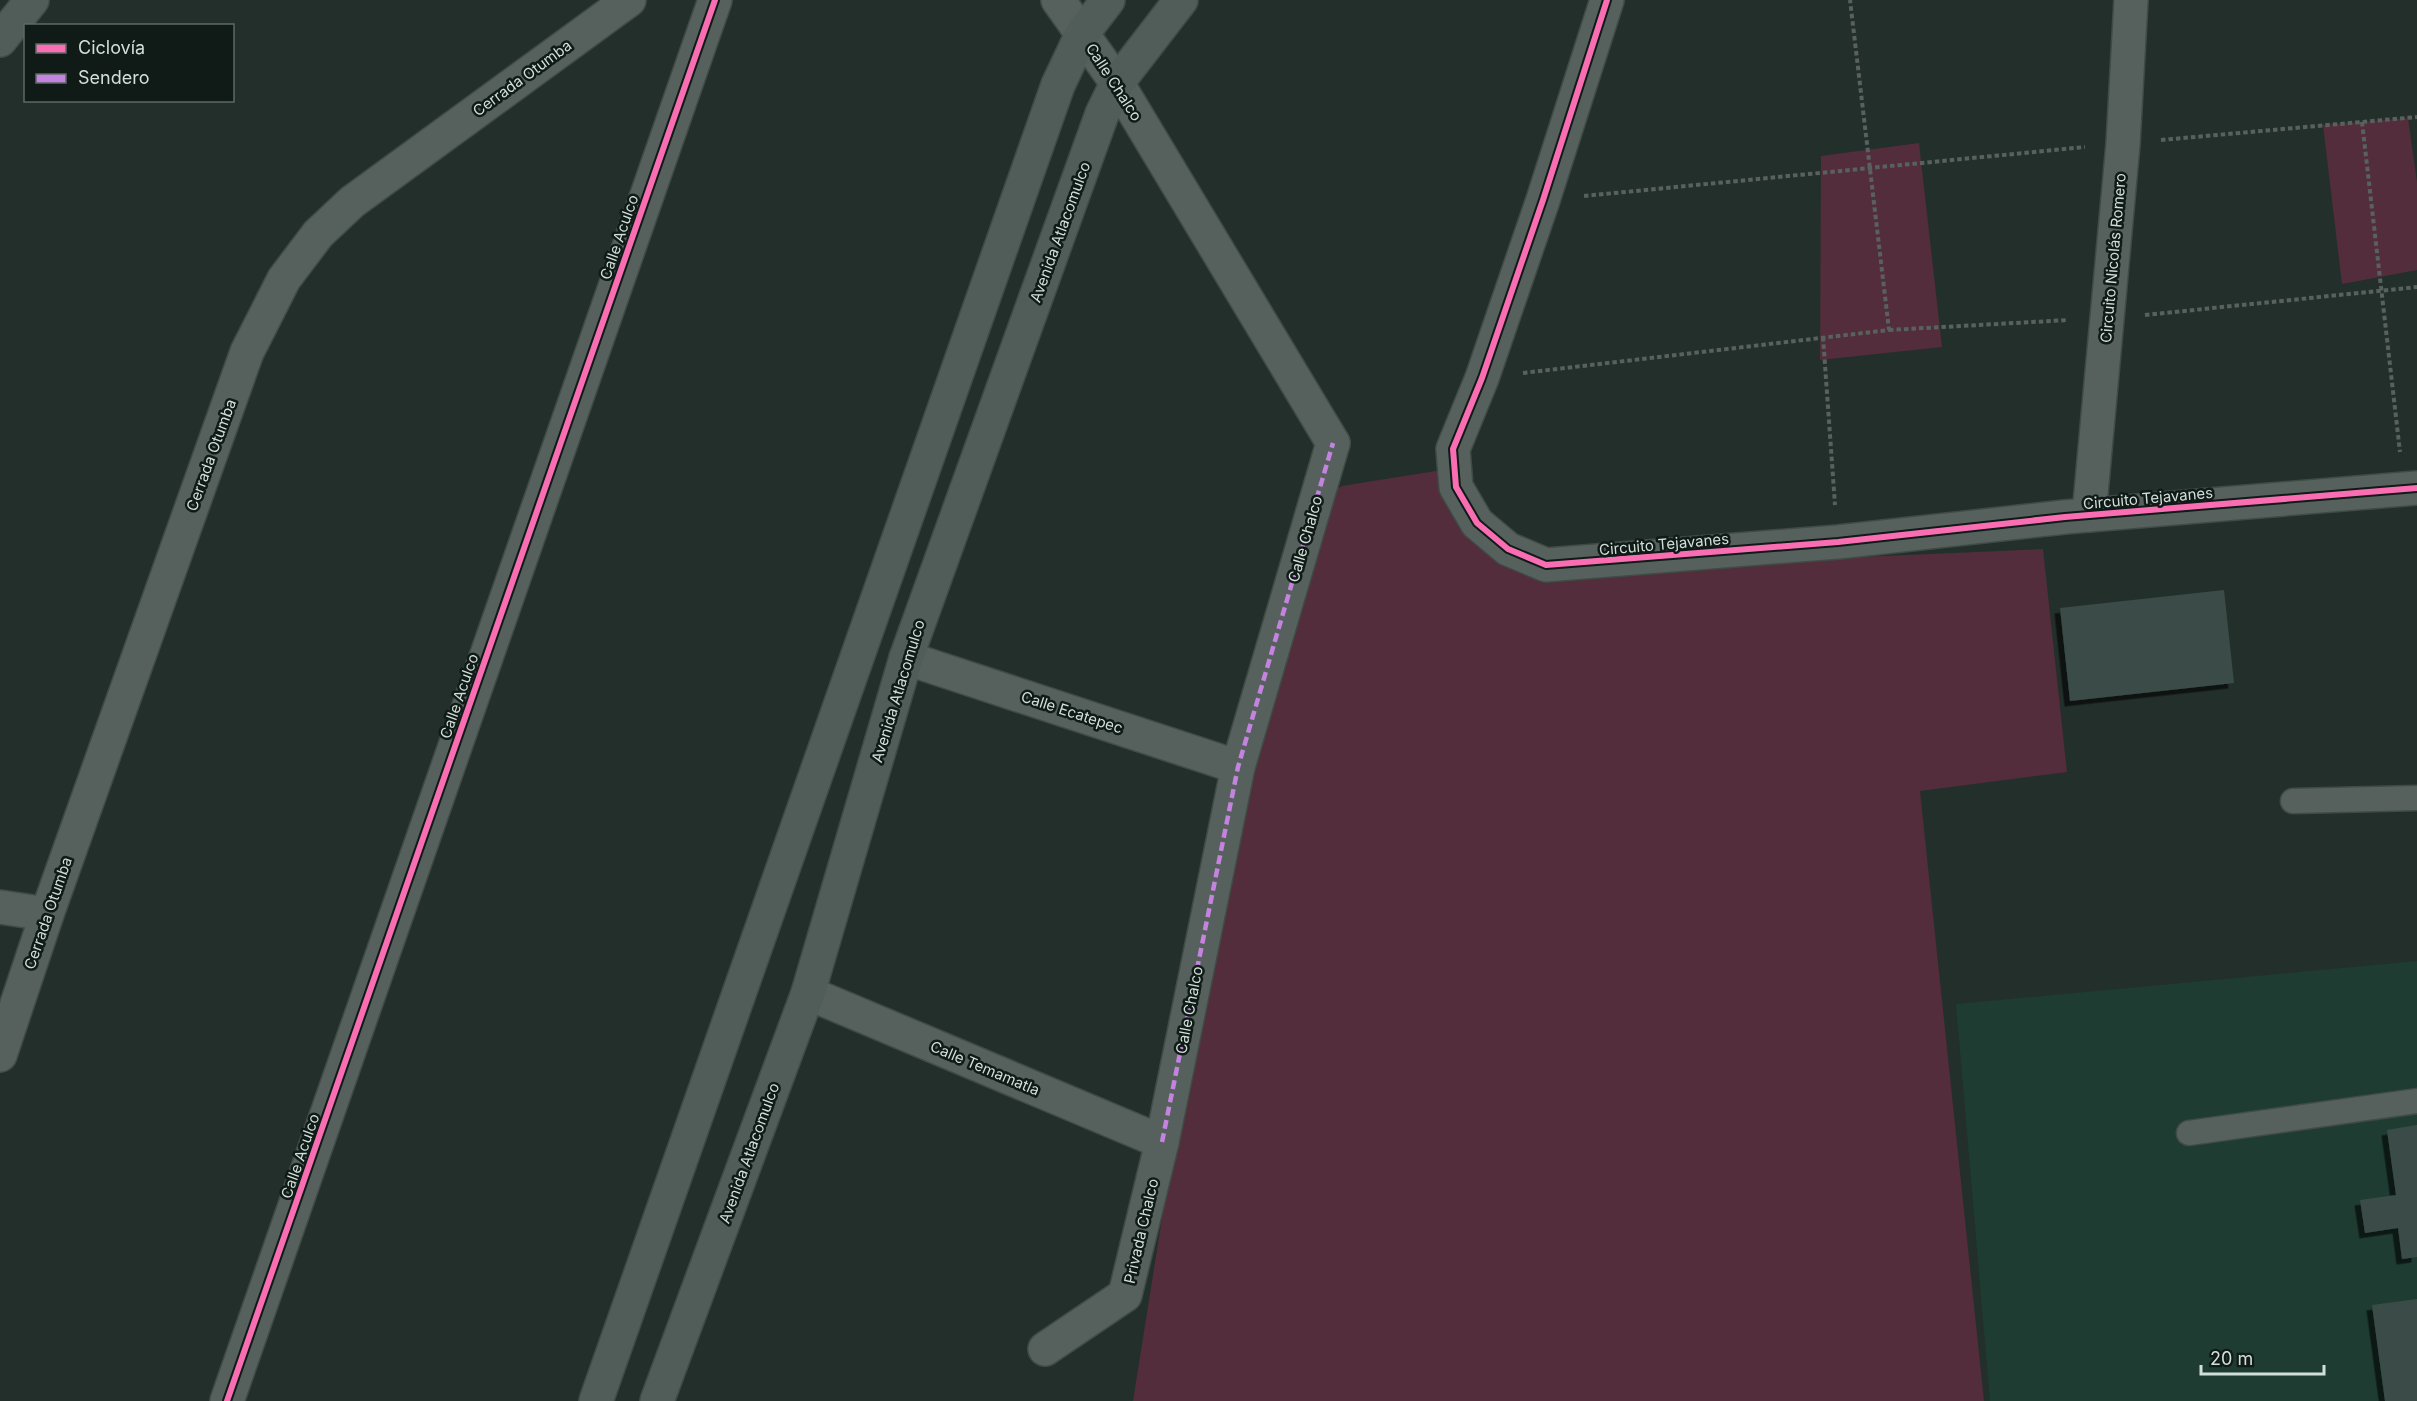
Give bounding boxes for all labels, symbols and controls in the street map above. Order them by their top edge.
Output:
legend [24,24,234,102]
street label: Cerrada Otumba [469,36,575,120]
text: Ciclovía [78,37,145,58]
street label: Calle Chalco [1082,39,1146,125]
text: Sendero [78,67,149,88]
street label: Avenida Atlacomulco [1026,159,1094,305]
street label: Circuito Nicolás Romero [2096,172,2130,344]
street label: Calle Aculco [596,192,642,282]
street label: Cerrada Otumba [182,396,240,514]
street label: Circuito Tejavanes [2082,483,2214,513]
street label: Calle Chalco [1284,494,1326,584]
street label: Circuito Tejavanes [1598,529,1730,559]
street label: Avenida Atlacomulco [867,617,929,765]
street label: Calle Aculco [436,651,482,741]
street label: Calle Ecatepec [1019,687,1125,737]
street label: Cerrada Otumba [20,854,76,972]
street label: Calle Chalco [1171,964,1207,1056]
street label: Calle Temamatla [927,1036,1043,1100]
street label: Avenida Atlacomulco [715,1080,783,1226]
street label: Calle Aculco [277,1111,323,1201]
street label: Privada Chalco [1120,1177,1162,1285]
scale bar [2201,1338,2324,1376]
text: 20 m [2210,1348,2253,1369]

